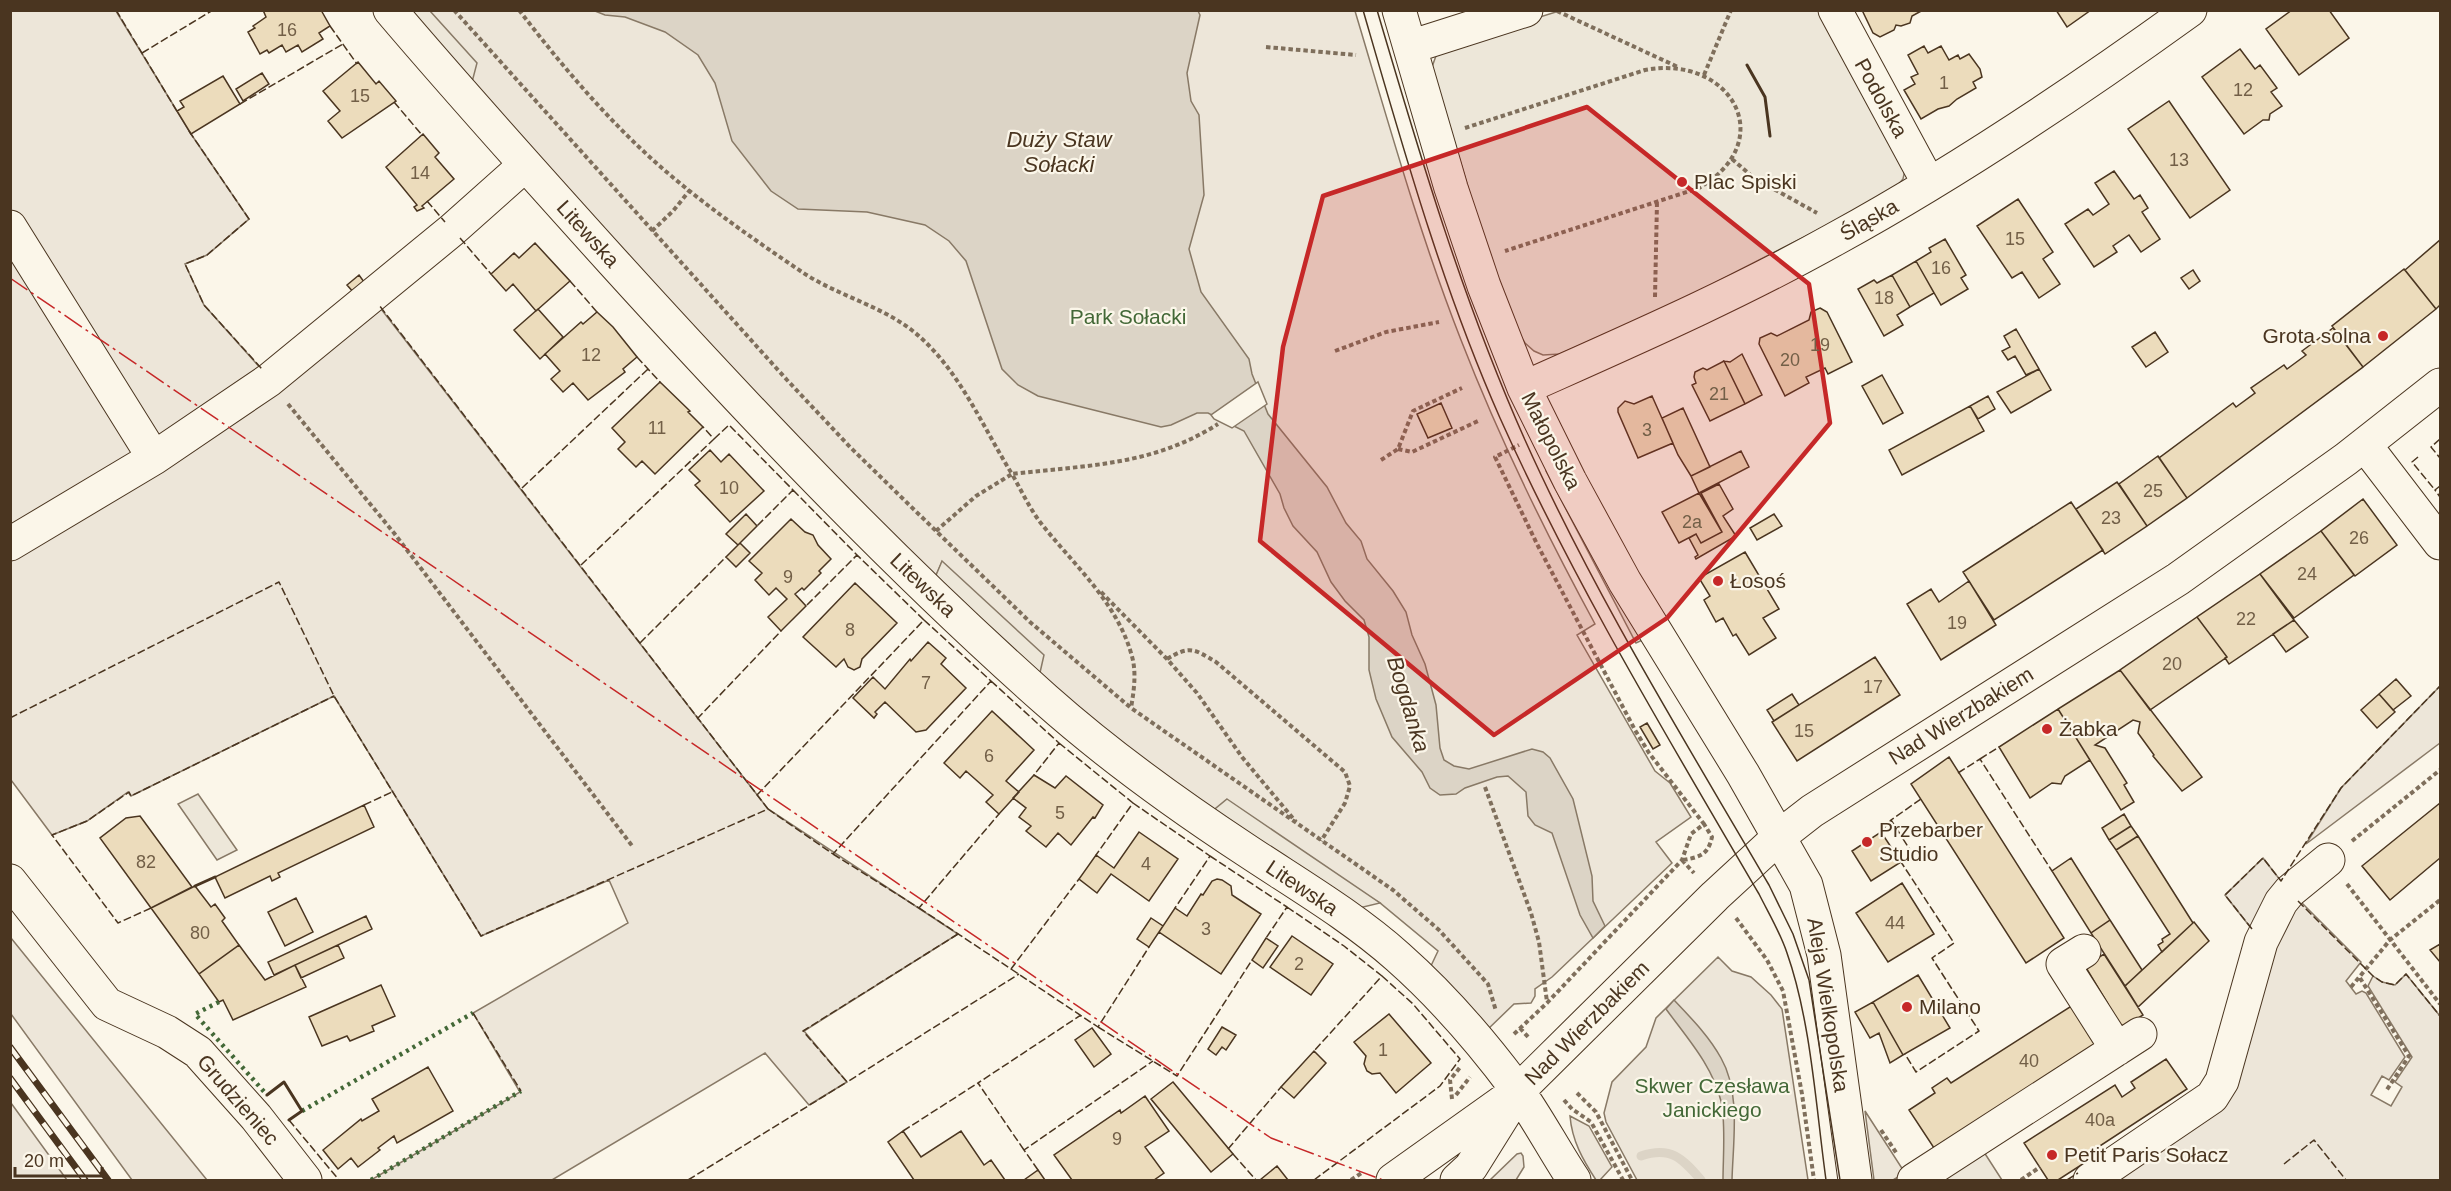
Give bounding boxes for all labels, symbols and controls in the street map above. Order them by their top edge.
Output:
house number: 16 [277,20,297,40]
street label: Podolska [1850,54,1913,141]
house number: 1 [1939,73,1949,93]
house number: 12 [2233,80,2253,100]
house number: 15 [350,86,370,106]
water label: Duży Staw Sołacki [1006,127,1114,177]
house number: 13 [2169,150,2189,170]
house number: 14 [410,163,430,183]
place label: Plac Spiski [1694,170,1797,193]
marker: Plac Spiski [1675,175,1689,189]
street label: Śląska [1836,194,1902,245]
street label: Litewska [552,196,624,272]
house number: 15 [2005,229,2025,249]
house number: 16 [1931,258,1951,278]
house number: 18 [1874,288,1894,308]
park label: Park Sołacki [1070,305,1186,328]
place label: Grota solna [2262,324,2371,347]
marker: Grota solna [2376,329,2390,343]
house number: 19 [1810,335,1830,355]
house number: 12 [581,345,601,365]
house number: 20 [1780,350,1800,370]
house number: 21 [1709,384,1729,404]
street label: Małopolska [1517,388,1586,494]
house number: 11 [648,418,666,438]
house number: 3 [1642,420,1652,440]
house number: 10 [719,478,739,498]
house number: 25 [2143,481,2163,501]
house number: 23 [2101,508,2121,528]
house number: 2a [1682,512,1703,532]
house number: 26 [2349,528,2369,548]
street label: Litewska [886,548,961,622]
house number: 24 [2297,564,2317,584]
house number: 9 [783,567,793,587]
place label: Łosoś [1730,569,1786,592]
marker: Łosoś [1711,574,1725,588]
house number: 22 [2236,609,2256,629]
house number: 19 [1947,613,1967,633]
house number: 8 [845,620,855,640]
water label: Bogdanka [1382,653,1435,755]
house number: 20 [2162,654,2182,674]
street label: Nad Wierzbakiem [1884,662,2037,769]
house number: 7 [921,673,931,693]
house number: 17 [1863,677,1883,697]
place label: Żabka [2059,717,2118,740]
house number: 15 [1794,721,1814,741]
marker: Żabka [2040,722,2054,736]
house number: 6 [984,746,994,766]
house number: 5 [1055,803,1065,823]
place label: Przebarber Studio [1879,818,1983,865]
marker: Przebarber Studio [1860,835,1874,849]
house number: 82 [136,852,156,872]
house number: 4 [1141,854,1151,874]
street label: Litewska [1262,855,1343,920]
house number: 44 [1885,913,1905,933]
street label: Aleja Wielkopolska [1803,916,1854,1094]
house number: 3 [1201,919,1211,939]
house number: 80 [190,923,210,943]
house number: 2 [1294,954,1304,974]
street label: Nad Wierzbakiem [1520,956,1653,1089]
place label: Milano [1919,995,1981,1018]
marker: Milano [1900,1000,1914,1014]
house number: 1 [1378,1040,1388,1060]
street label: Grudzieniec [193,1050,284,1150]
house number: 40 [2019,1051,2039,1071]
park label: Skwer Czesława Janickiego [1634,1074,1790,1121]
house number: 40a [2085,1110,2116,1130]
house number: 9 [1112,1129,1122,1149]
scale bar [15,1140,102,1178]
place label: Petit Paris Sołacz [2064,1143,2229,1166]
marker: Petit Paris Sołacz [2045,1148,2059,1162]
text: 20 m [24,1151,64,1171]

